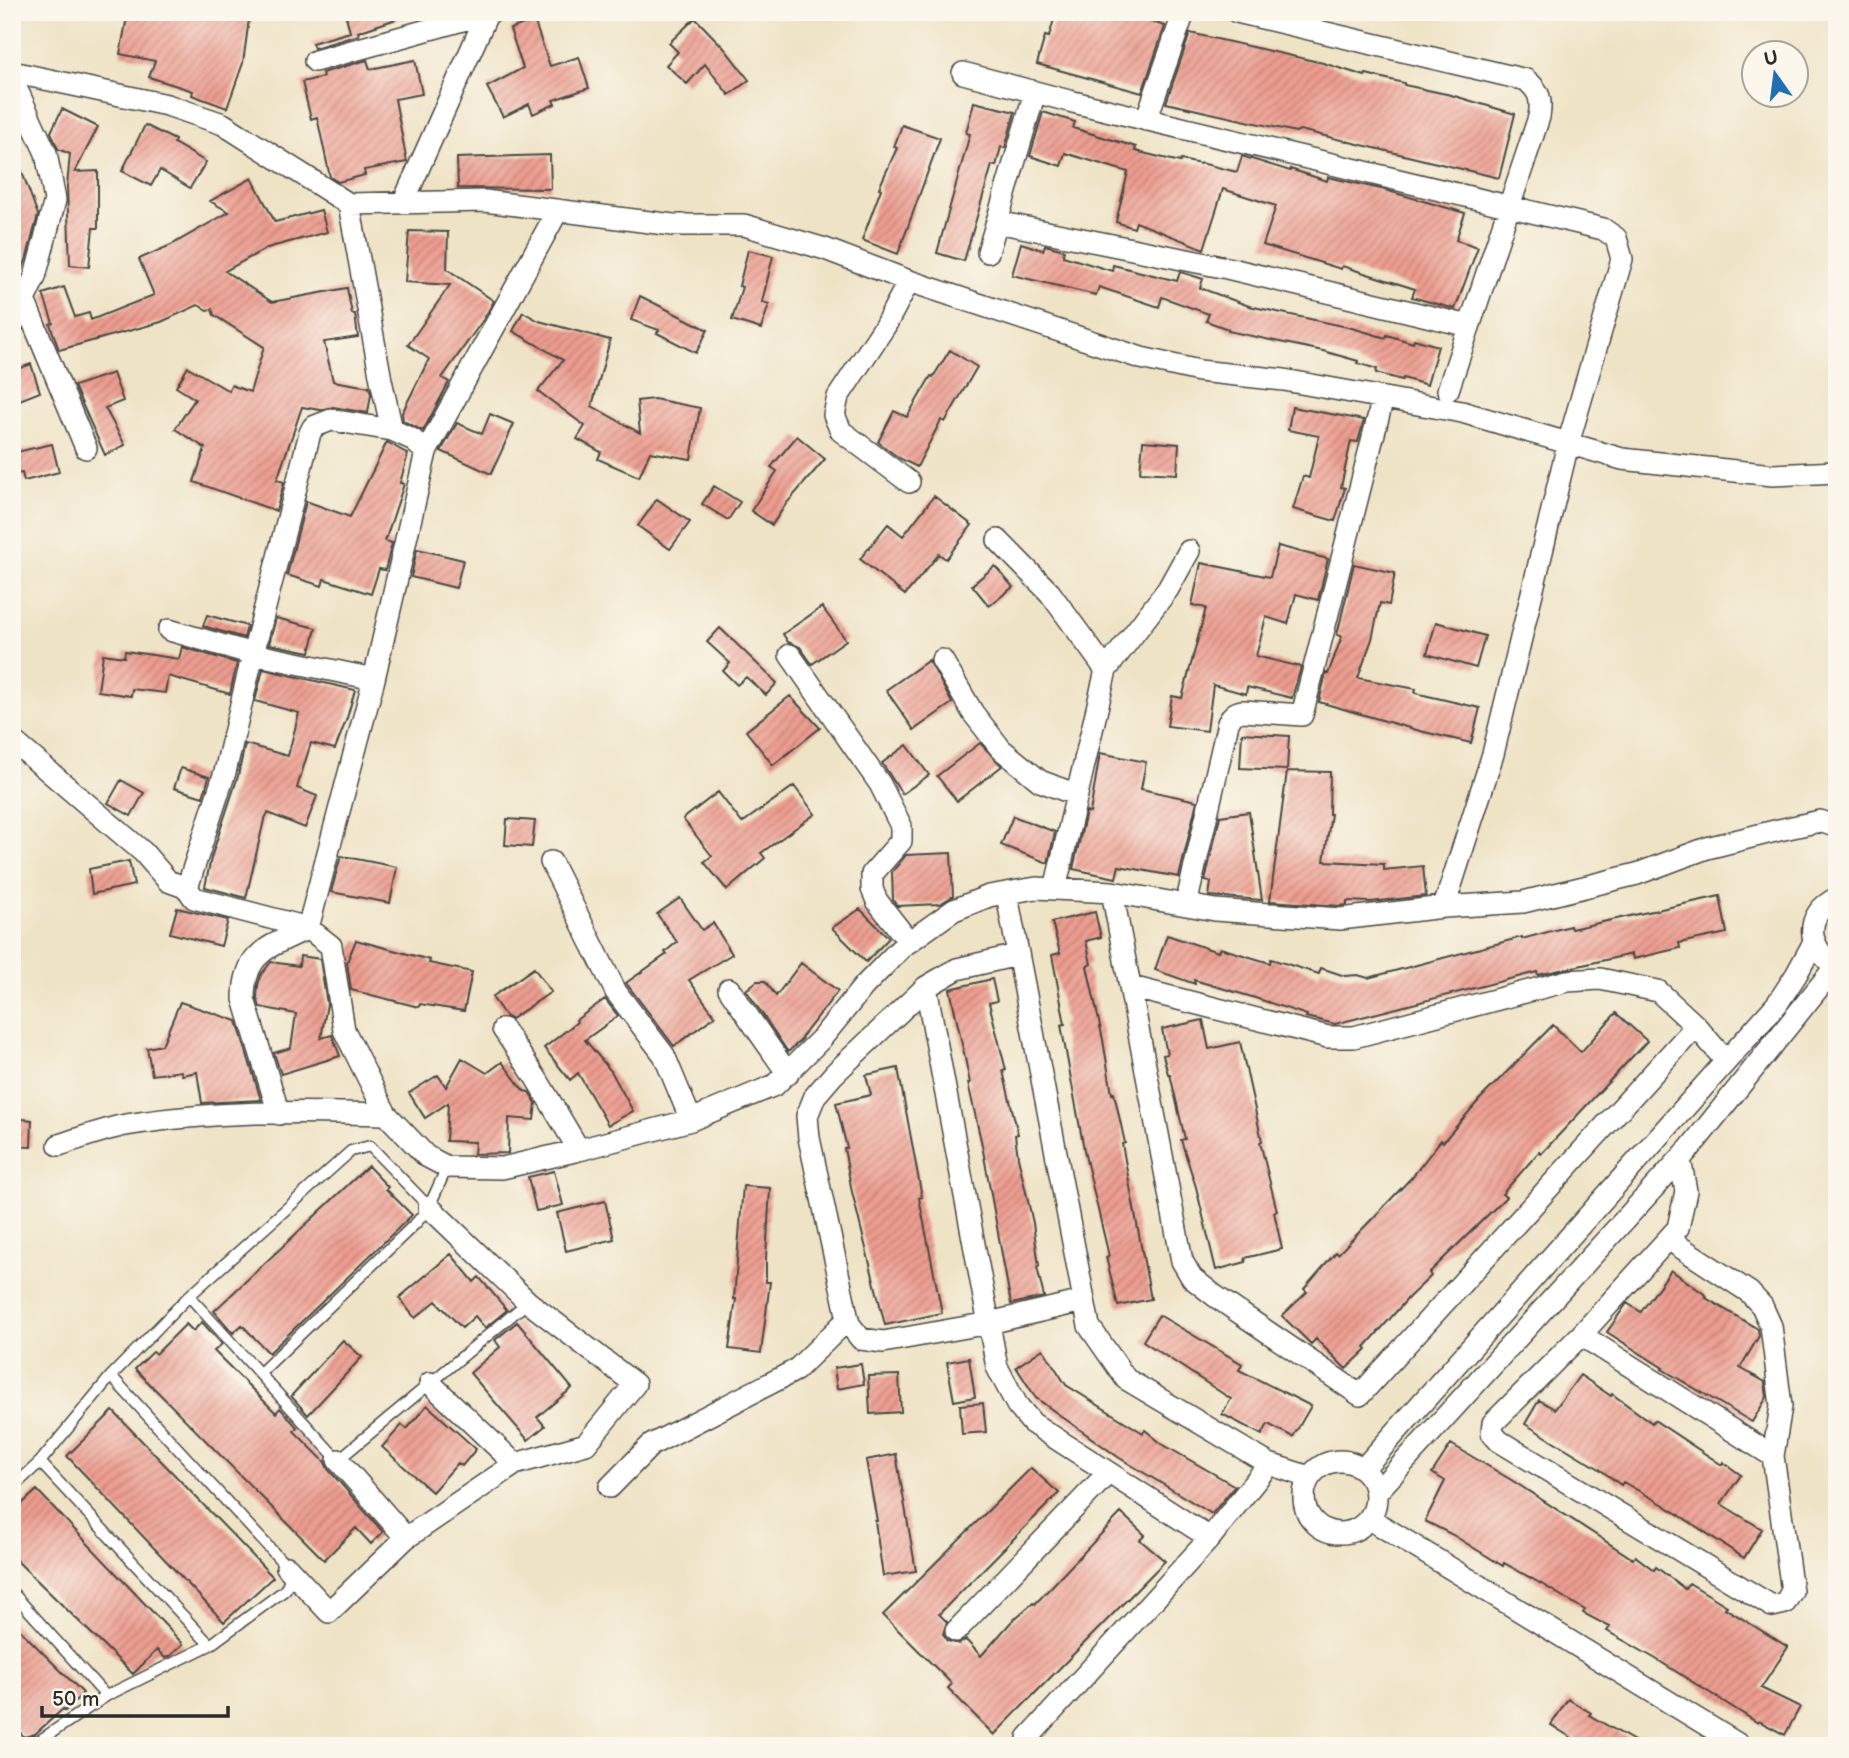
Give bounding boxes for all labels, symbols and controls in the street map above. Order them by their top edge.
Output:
north arrow [1741,38,1811,108]
text: U [1762,46,1781,72]
scale bar [42,1674,228,1718]
text: 50 m [52,1687,99,1712]

